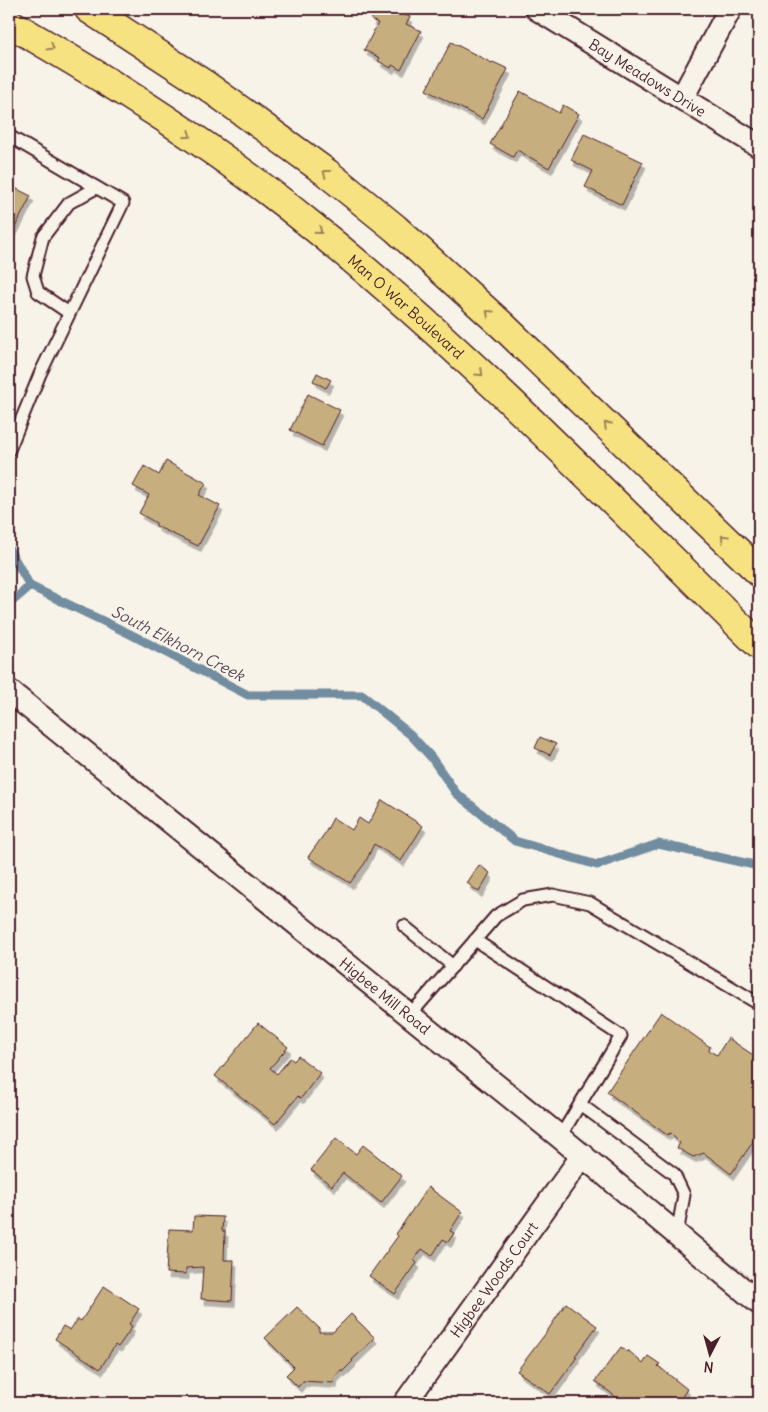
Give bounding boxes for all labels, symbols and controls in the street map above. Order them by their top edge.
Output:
street label: Bay Meadows Drive [586,34,710,121]
one-way arrow [45,41,54,51]
one-way arrow [183,128,192,138]
one-way arrow [322,170,332,179]
one-way arrow [313,225,322,234]
street label: Man O War Boulevard [344,250,468,363]
one-way arrow [486,310,495,319]
one-way arrow [474,367,483,376]
one-way arrow [604,422,613,431]
one-way arrow [721,535,730,544]
water label: South Elkhorn Creek [108,601,249,686]
street label: Higbee Mill Road [336,953,435,1038]
street label: Higbee Woods Court [446,1218,542,1341]
north arrow [686,1330,736,1380]
text: N [703,1357,714,1376]

